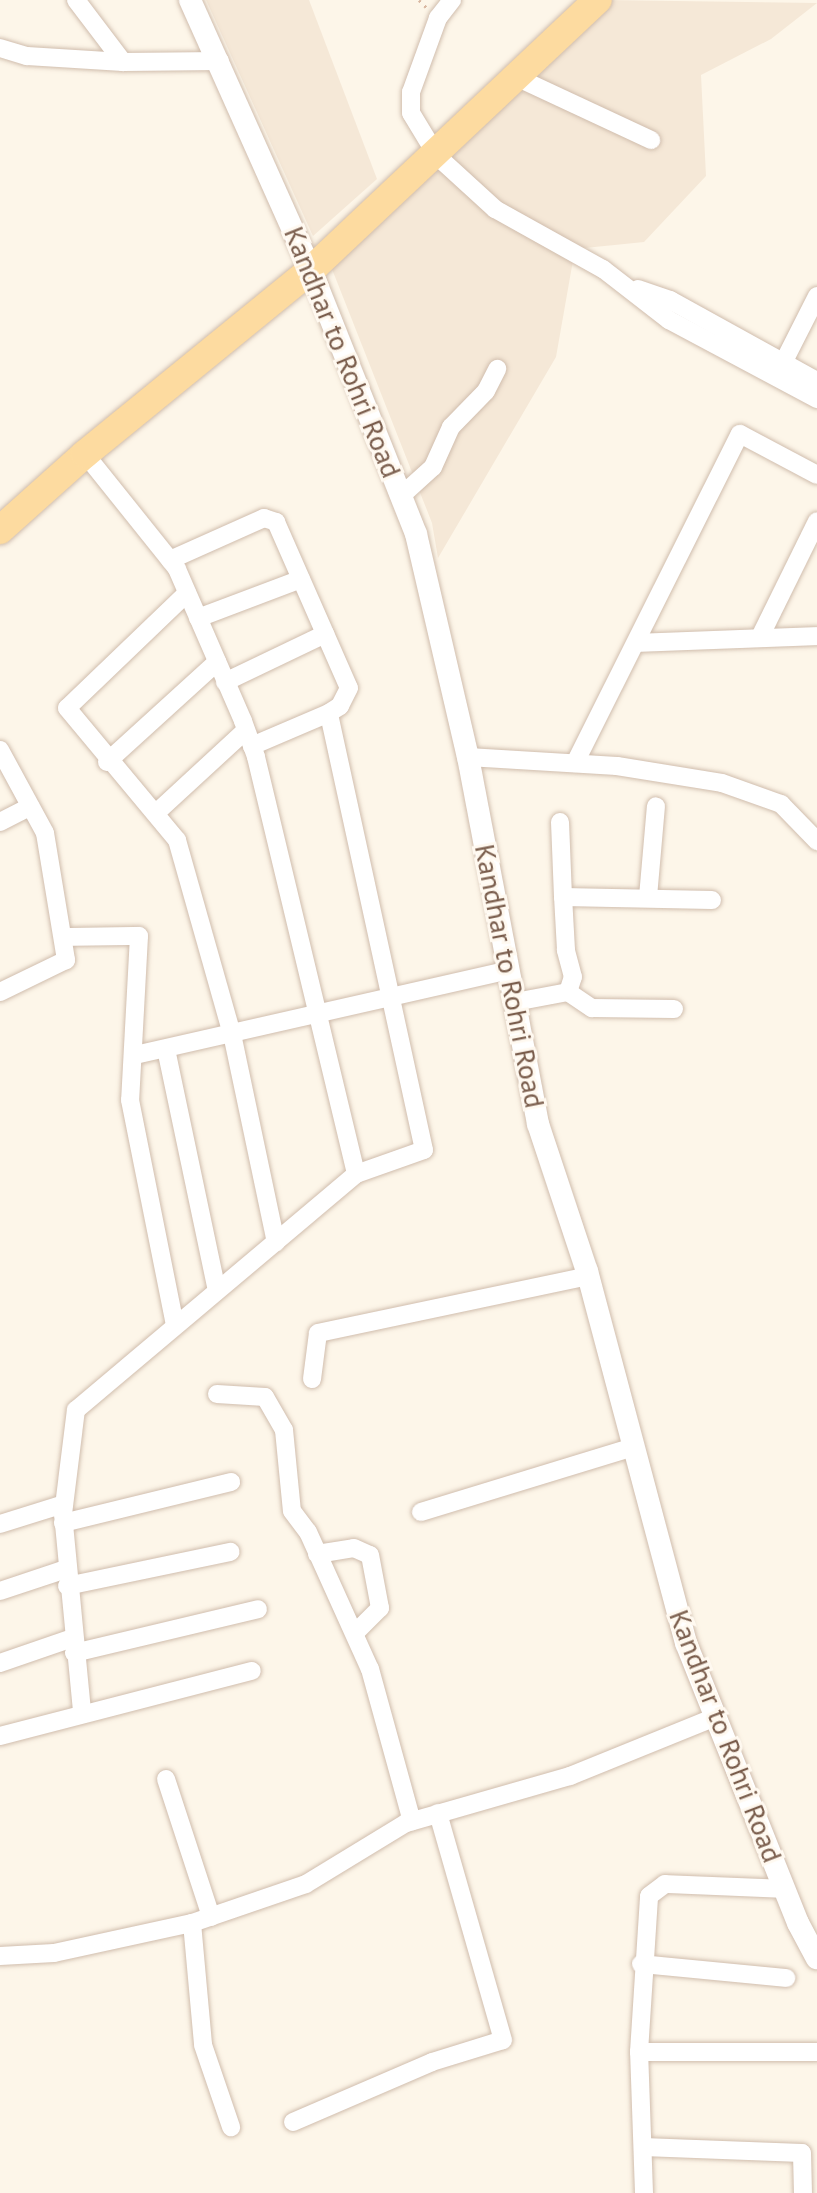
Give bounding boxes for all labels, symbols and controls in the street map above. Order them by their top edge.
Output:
street label: Kandhar to Rohri Road [277,222,409,482]
street label: Kandhar to Rohri Road [468,841,552,1111]
street label: Kandhar to Rohri Road [662,1605,790,1867]

